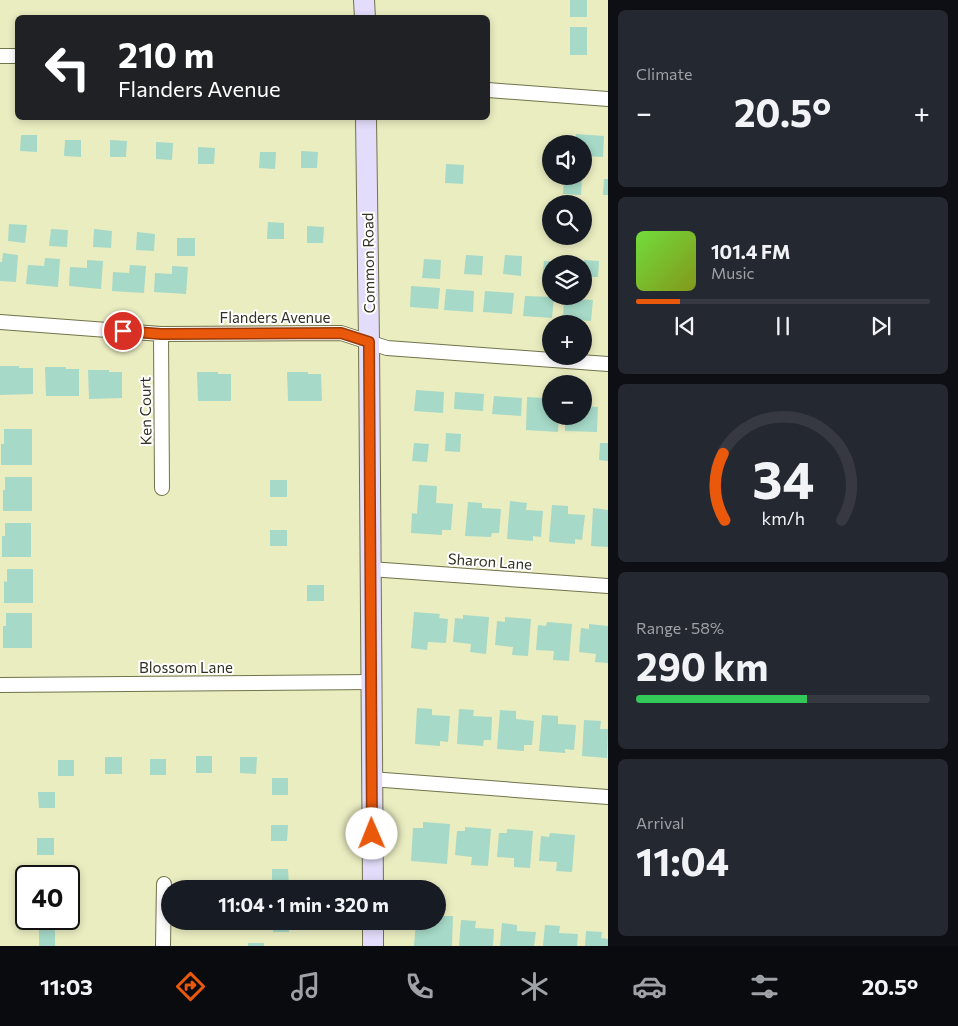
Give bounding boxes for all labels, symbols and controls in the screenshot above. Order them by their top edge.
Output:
text: 210 m [118,32,214,75]
icon: left [35,35,100,100]
text: Climate [636,64,692,83]
text: Flanders Avenue [118,75,281,102]
text: 20.5° [734,88,831,135]
text: − [636,95,652,129]
text: + [914,95,930,129]
map controls [542,135,592,425]
button: sound [542,135,592,185]
button: search [542,195,592,245]
street label: Common Road [358,212,378,314]
text: 101.4 FM [711,240,790,263]
button: layers [542,255,592,305]
text: Music [711,263,755,282]
street label: Flanders Avenue [220,308,331,326]
pin [102,310,144,352]
icon: previous [671,312,699,340]
icon: pause [769,312,797,340]
icon: next [867,312,895,340]
button: + [542,315,592,365]
icon: arrive [109,317,137,345]
button: − [542,375,592,425]
street label: Ken Court [135,377,155,445]
text: 34 [752,446,814,510]
text: km/h [761,507,805,529]
street label: Sharon Lane [447,549,533,573]
text: Range · 58% [636,618,724,637]
text: 290 km [636,642,768,689]
street label: Blossom Lane [139,658,233,676]
position arrow [345,807,397,859]
text: Arrival [636,813,684,832]
text: 11:04 [636,837,729,884]
speed limit sign: 40 [15,865,80,930]
text: 11:04 · 1 min · 320 m [218,893,389,916]
icon: directions [173,969,208,1004]
icon: music [288,969,323,1004]
icon: phone [402,969,437,1004]
icon: climate [517,969,552,1004]
icon: car [632,969,667,1004]
icon: filters [747,969,782,1004]
text: 11:03 [40,973,93,1000]
text: 20.5° [862,973,918,1000]

